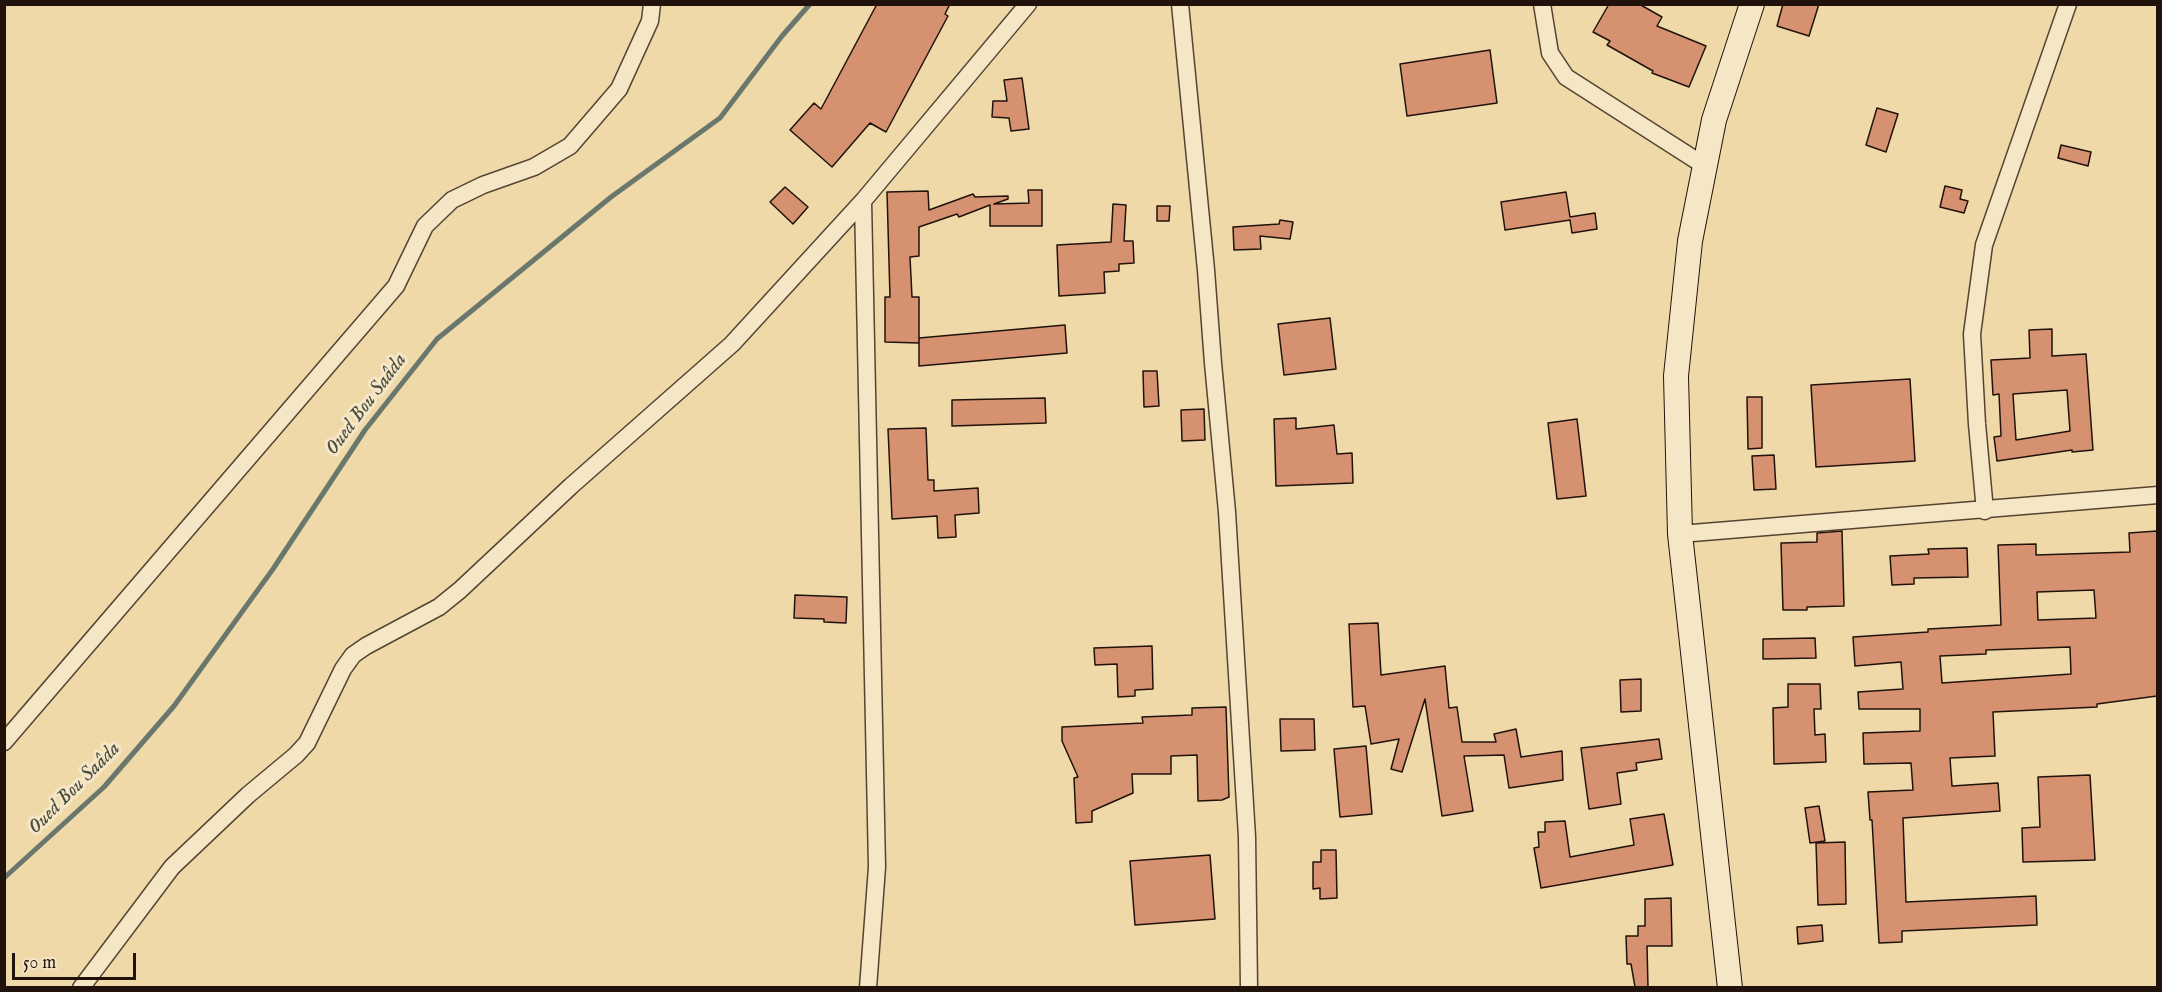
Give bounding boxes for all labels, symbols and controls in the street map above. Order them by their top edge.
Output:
water label: Oued Bou Saâda [321,350,413,460]
water label: Oued Bou Saâda [24,738,126,840]
scale bar [15,941,140,979]
text: 50 m [23,952,56,975]

